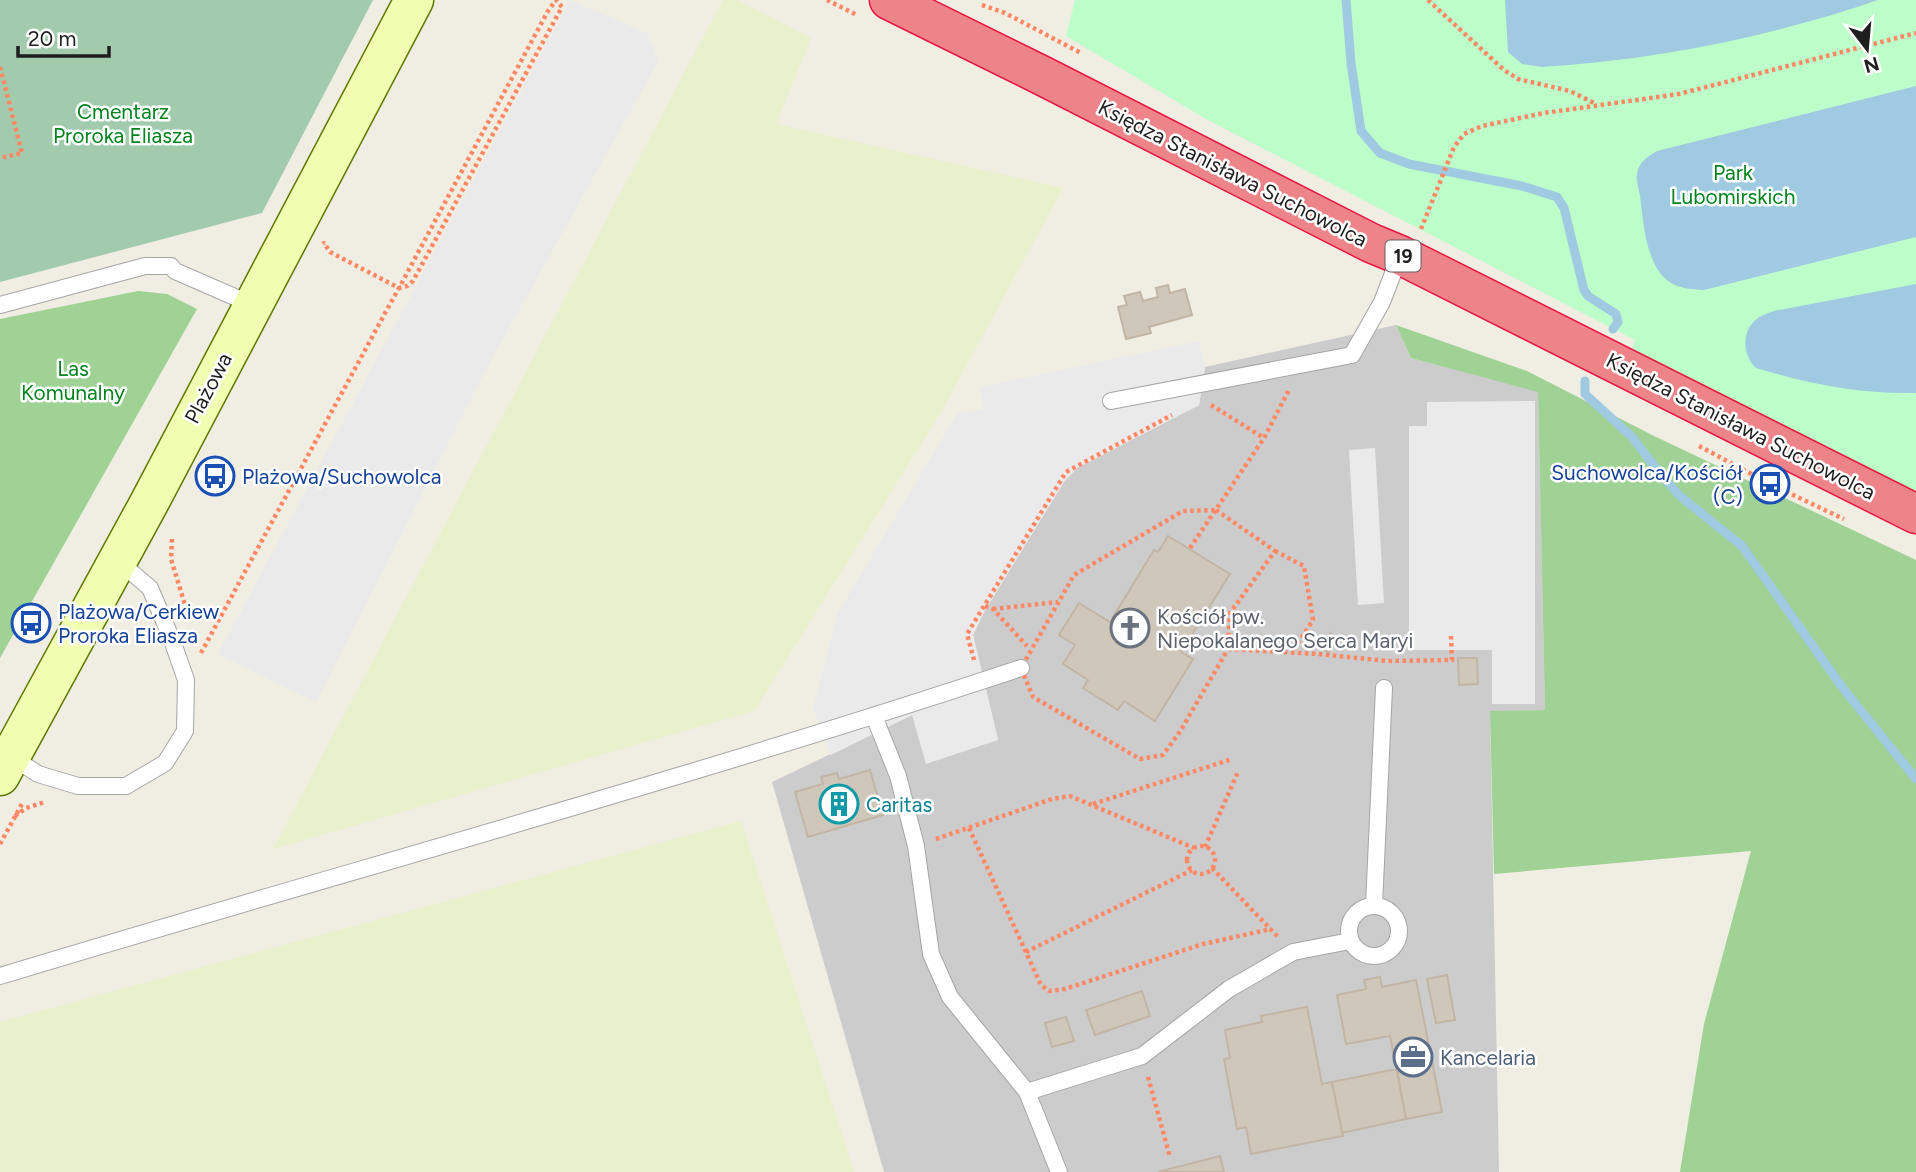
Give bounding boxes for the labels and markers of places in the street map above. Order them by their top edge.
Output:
bus stop icon: Plażowa/Suchowolca [194,455,236,497]
place label: Suchowolca/Kościół (C) [1551,460,1743,509]
bus stop icon: Suchowolca/Kościół (C) [1749,463,1791,505]
place label: Plażowa/Suchowolca [242,464,441,489]
place label: Plażowa/Cerkiew Proroka Eliasza [58,599,220,648]
bus stop icon: Plażowa/Cerkiew Proroka Eliasza [10,602,52,644]
place label: Kościół pw. Niepokalanego Serca Maryi [1157,604,1413,653]
church icon: Kościół pw. Niepokalanego Serca Maryi [1109,607,1151,649]
building icon: Caritas [818,783,860,825]
place label: Caritas [866,792,932,817]
office icon: Kancelaria [1392,1036,1434,1078]
place label: Kancelaria [1440,1045,1536,1070]

